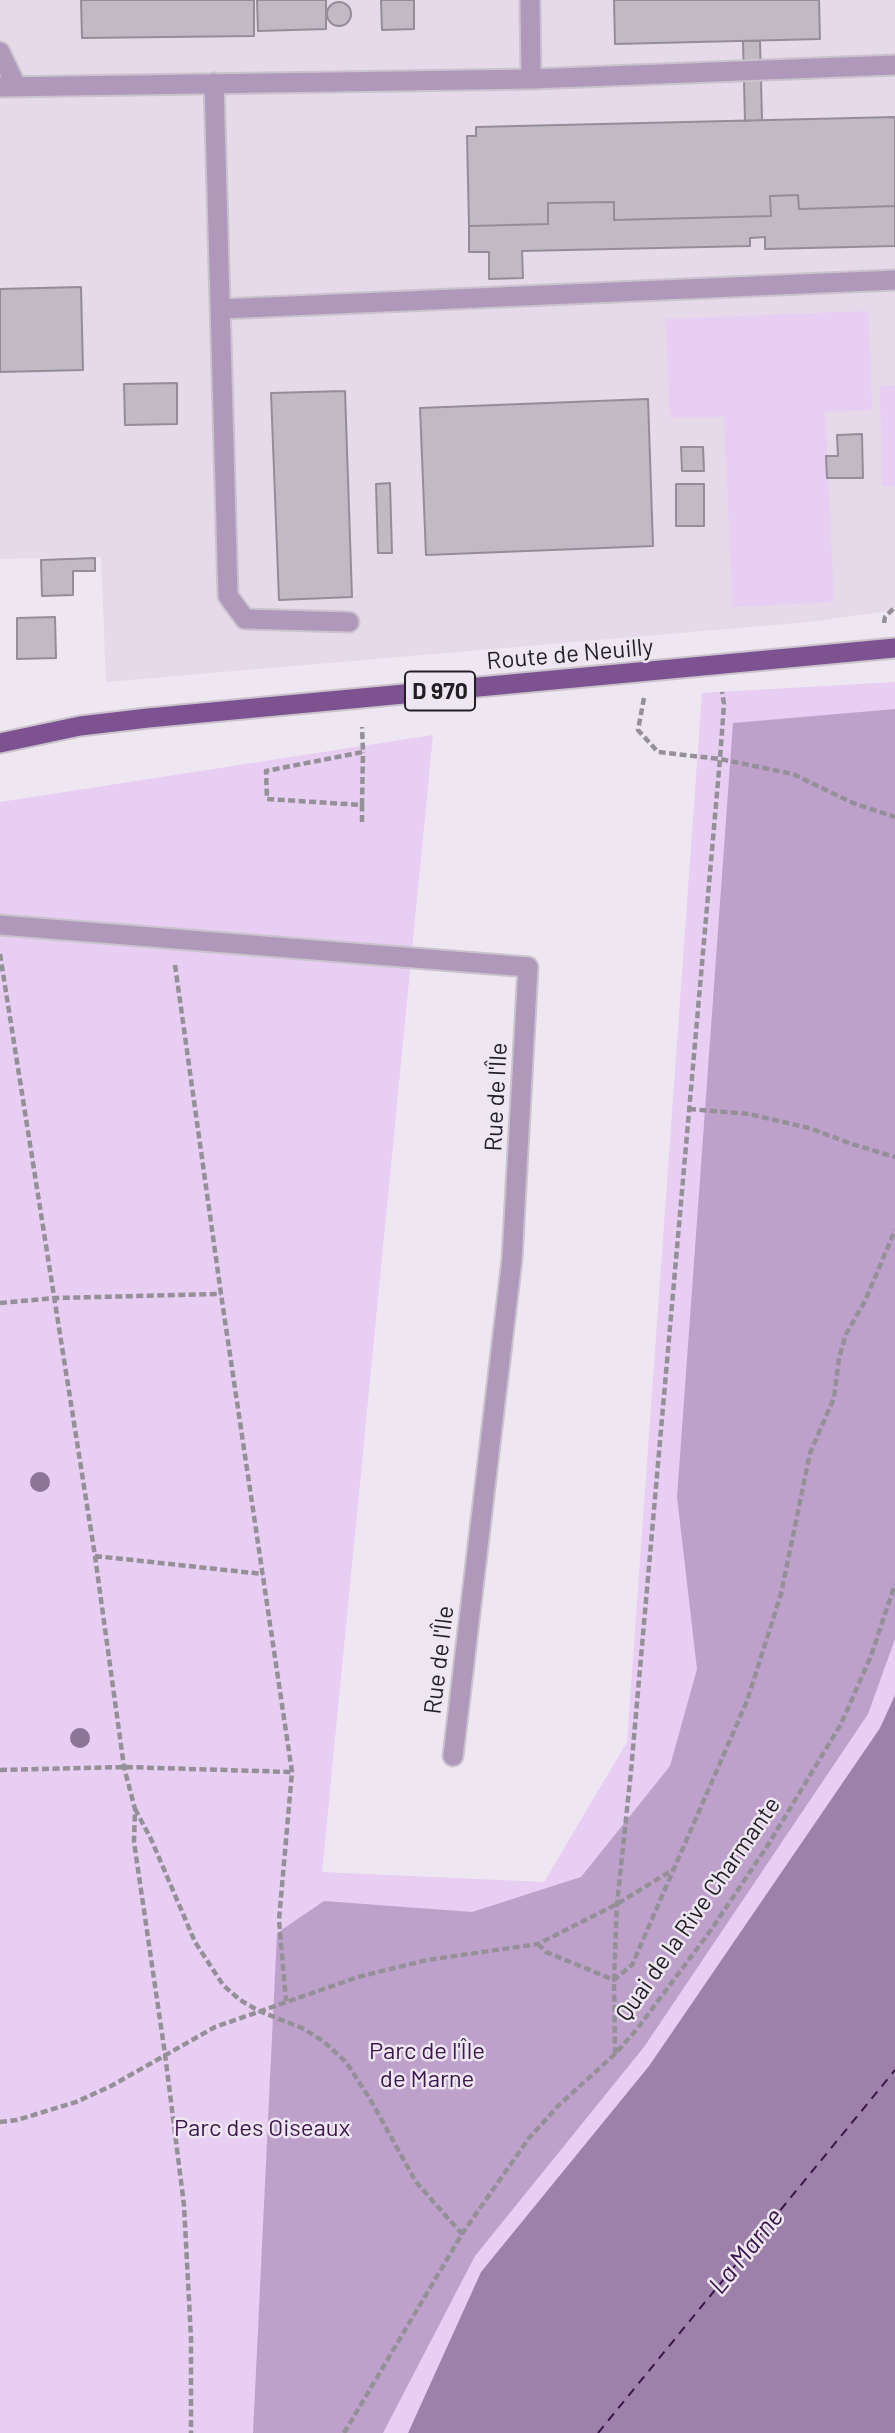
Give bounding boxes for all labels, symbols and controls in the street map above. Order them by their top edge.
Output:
street label: Route de Neuilly [485,632,655,676]
road number: D 970 [405,671,475,710]
street label: Rue de l'Île [479,1042,513,1152]
street label: Rue de l'Île [418,1604,460,1716]
street label: Quai de la Rive Charmante [610,1791,786,2027]
park label: Parc de l'Île de Marne [369,2037,485,2093]
park label: Parc des Oiseaux [174,2114,350,2142]
water label: La Marne [702,2202,790,2300]

